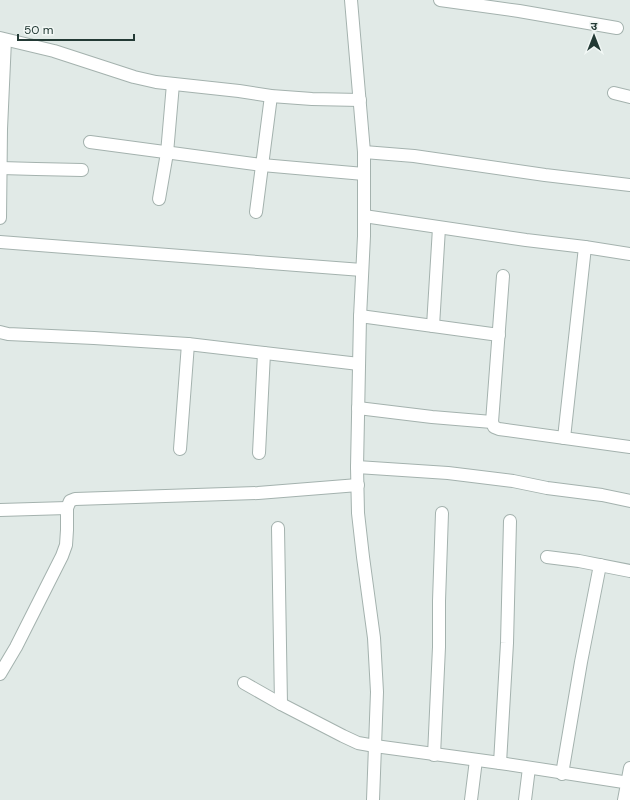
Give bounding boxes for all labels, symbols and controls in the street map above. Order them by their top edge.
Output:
scale bar [18,16,134,42]
north arrow [574,16,614,56]
text: उ [591,19,598,33]
text: 50 m [24,22,53,38]

